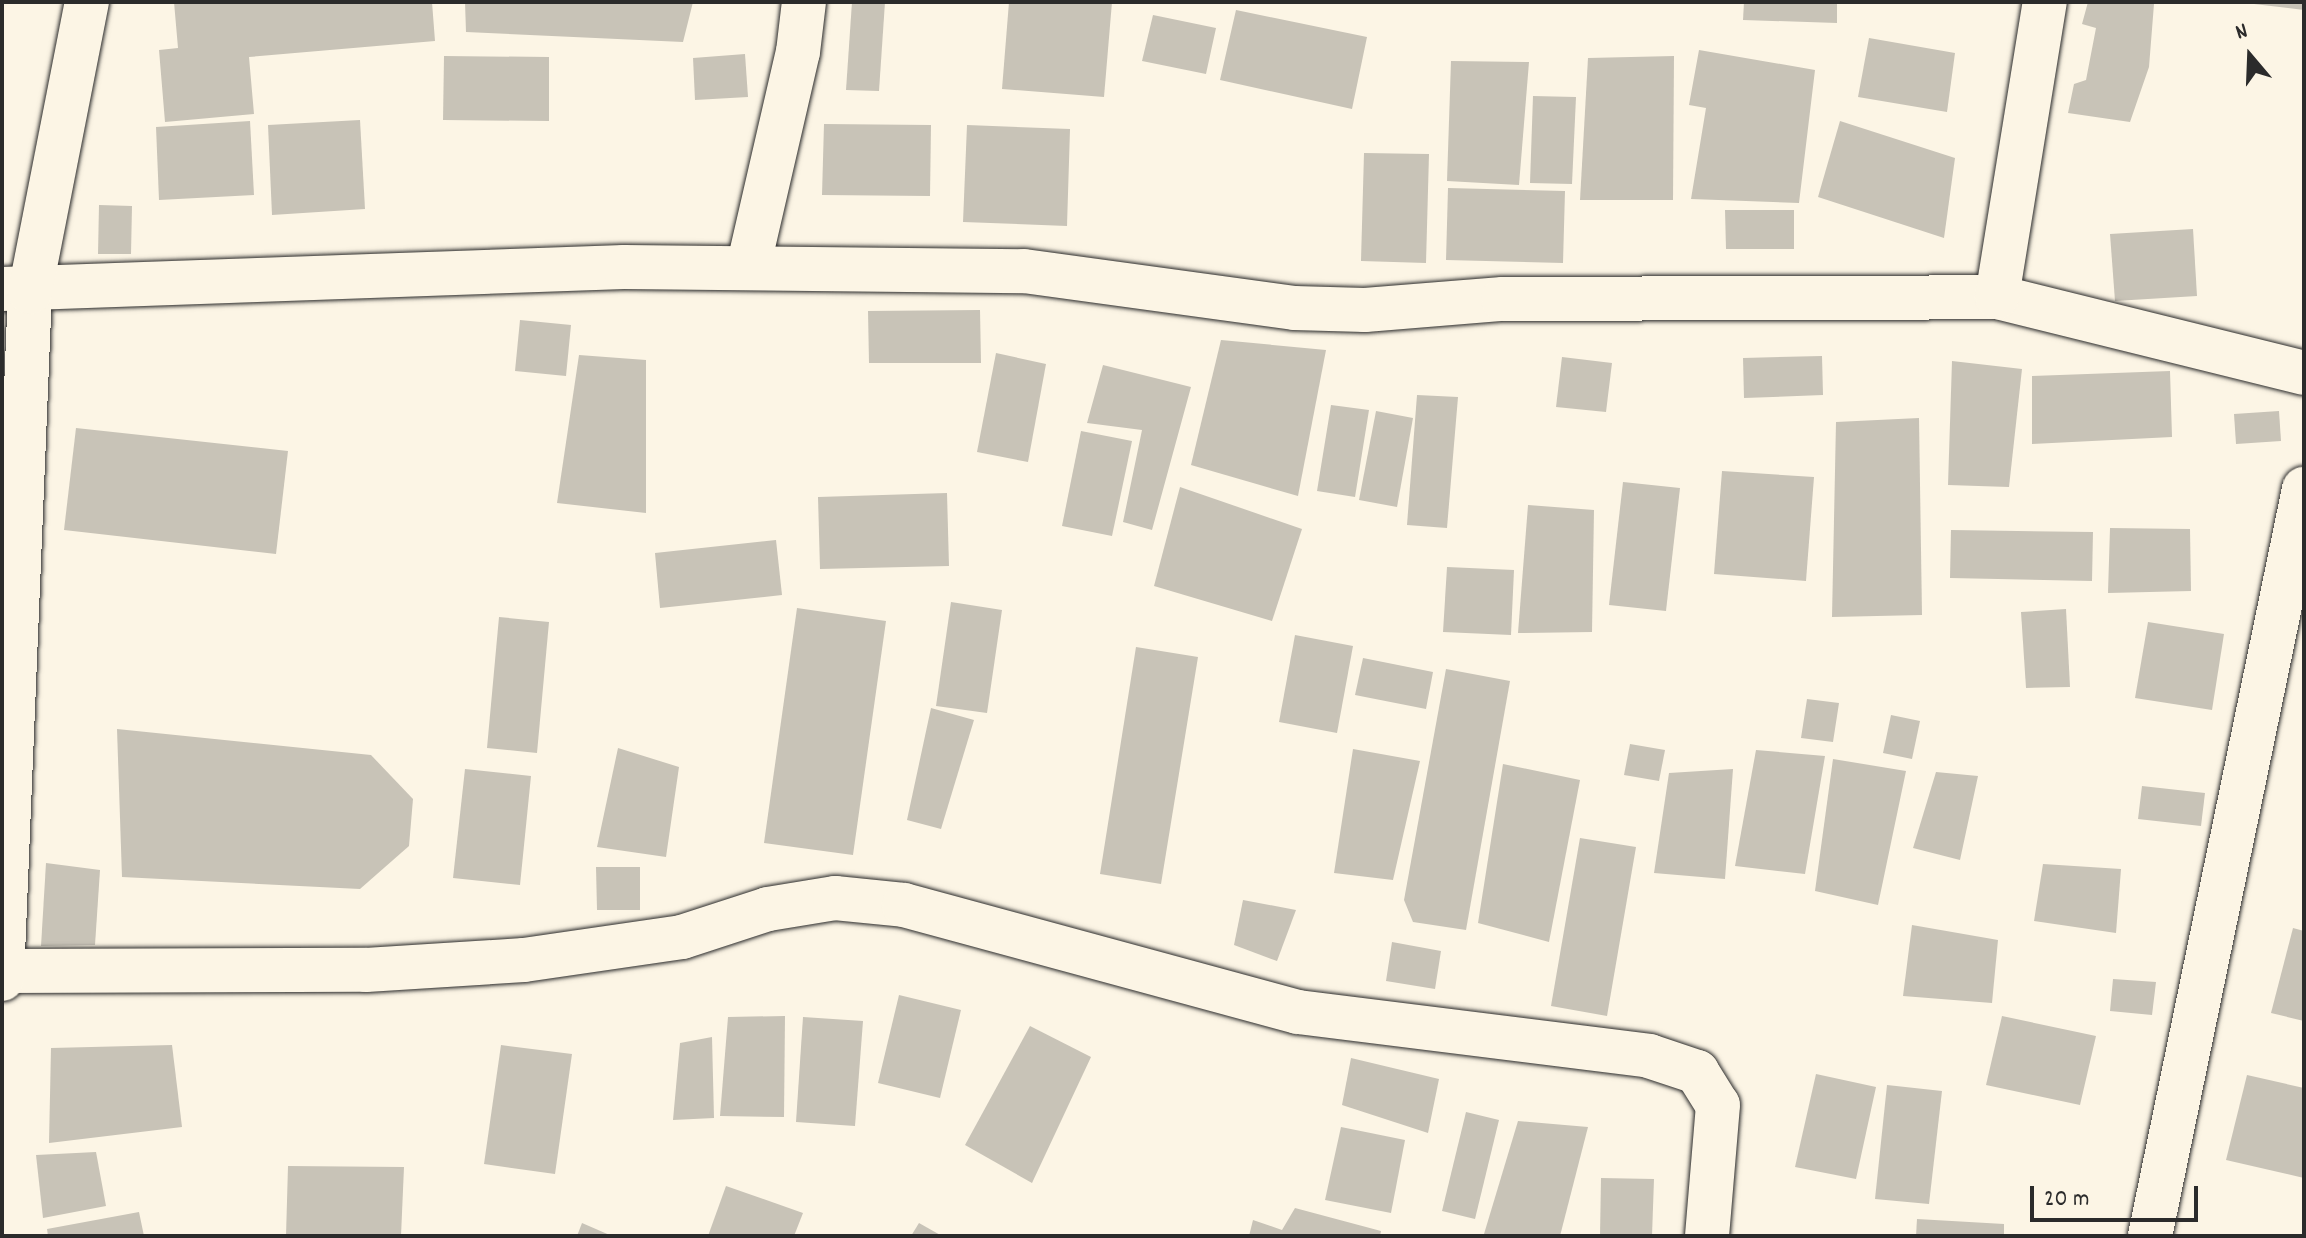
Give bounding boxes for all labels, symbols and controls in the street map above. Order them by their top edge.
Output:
north arrow [2210,16,2290,96]
text: N [2232,16,2252,49]
scale bar [2034,1170,2202,1220]
text: 20 m [2044,1183,2090,1217]

